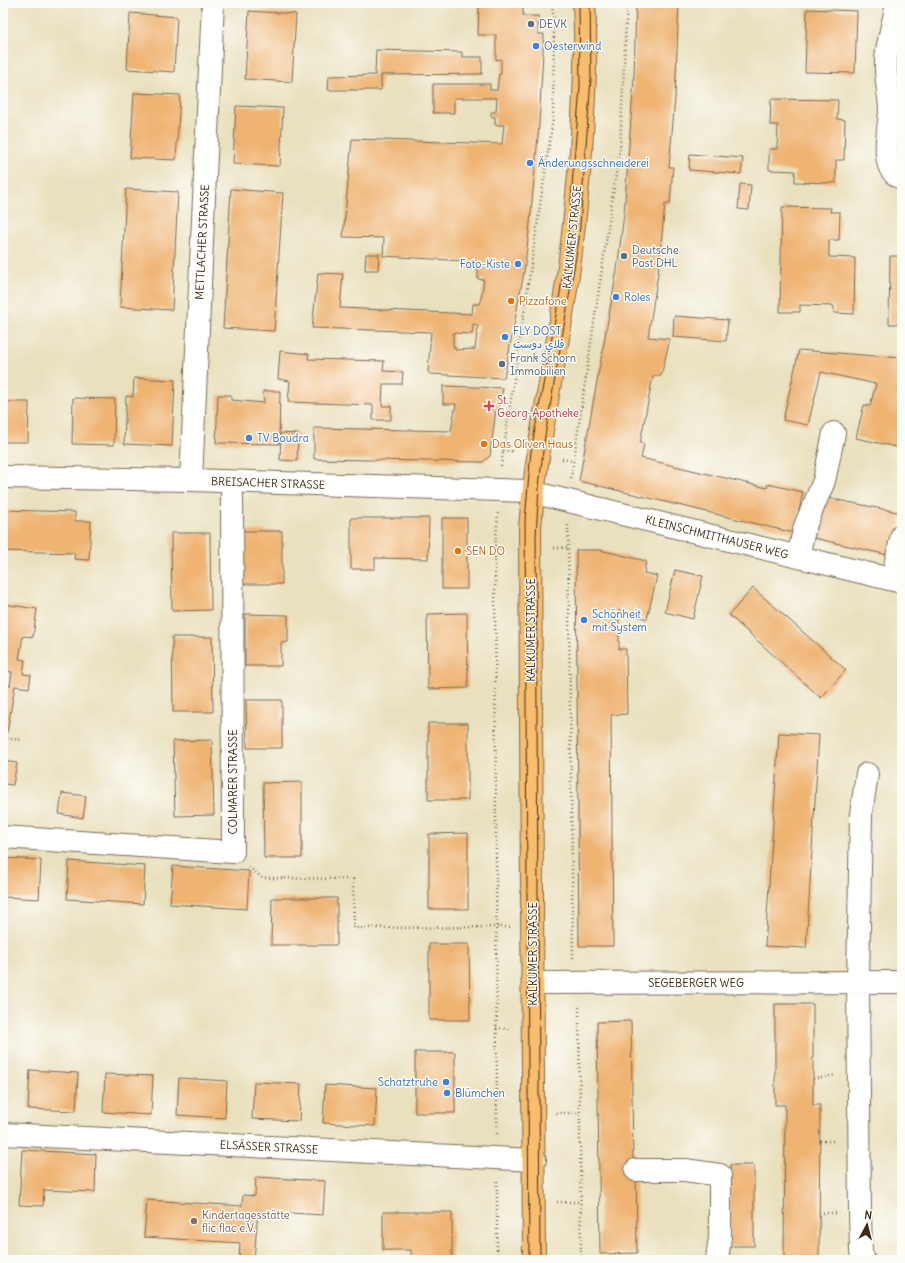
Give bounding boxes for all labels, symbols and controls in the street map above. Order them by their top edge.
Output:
place label: DEVK [539,17,567,31]
marker: DEVK [526,19,536,29]
place label: Oesterwind [544,39,602,53]
marker: Oesterwind [531,41,541,51]
place label: Änderungsschneiderei [538,155,649,170]
marker: Änderungsschneiderei [525,158,535,168]
street label: METTLACHER STRASSE [192,184,212,300]
street label: KALKUMER STRASSE [560,185,584,289]
place label: Deutsche Post DHL [632,243,679,270]
marker: Deutsche Post DHL [619,251,629,261]
place label: Foto-Kiste [460,257,510,271]
marker: Foto-Kiste [513,259,523,269]
place label: Roles [624,290,651,304]
marker: Roles [611,292,621,302]
place label: Pizzafone [519,294,567,308]
marker: Pizzafone [506,296,516,306]
place label: FLY DOST فلاي دوست [513,324,565,353]
marker: FLY DOST فلاي دوست [500,332,510,342]
place label: Frank Schorn Immobilien [510,351,576,378]
marker: Frank Schorn Immobilien [497,359,507,369]
place label: St. Georg-Apotheke [497,393,579,420]
marker: St. Georg-Apotheke [484,401,494,411]
place label: TV Boudra [257,431,309,445]
marker: TV Boudra [244,433,254,443]
place label: Das Oliven Haus [492,437,573,451]
marker: Das Oliven Haus [479,439,489,449]
street label: BREISACHER STRASSE [211,474,325,492]
street label: KLEINSCHMITTHAUSER WEG [644,512,790,562]
place label: SEN DO [466,544,505,558]
marker: SEN DO [453,546,463,556]
street label: KALKUMER STRASSE [524,578,538,682]
place label: Schönheit mit System [592,607,647,634]
marker: Schönheit mit System [579,615,589,625]
street label: COLMARER STRASSE [226,729,240,835]
street label: KALKUMER STRASSE [526,902,540,1006]
street label: SEGEBERGER WEG [648,976,744,990]
place label: Schatztruhe [378,1075,438,1089]
marker: Schatztruhe [441,1077,451,1087]
place label: Blümchen [455,1086,505,1100]
marker: Blümchen [442,1088,452,1098]
street label: ELSÄSSER STRASSE [219,1136,319,1157]
north arrow [847,1205,887,1245]
place label: Kindertagesstätte flic flac e.V. [202,1208,290,1235]
text: N [864,1208,873,1222]
marker: Kindertagesstätte flic flac e.V. [189,1216,199,1226]

